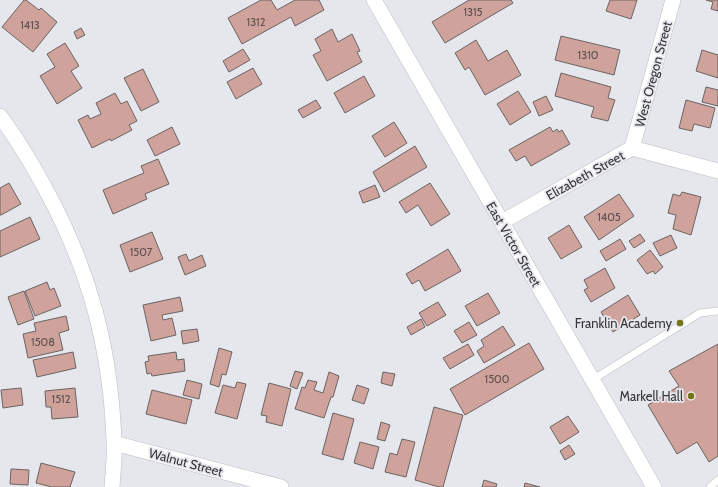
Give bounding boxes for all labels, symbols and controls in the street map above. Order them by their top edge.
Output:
house number: 1315 [463,5,483,19]
house number: 1312 [247,15,266,29]
house number: 1413 [20,18,40,32]
street label: West Oregon Street [631,19,675,129]
house number: 1310 [578,48,599,62]
street label: Elizabeth Street [543,147,627,203]
street label: East Victor Street [483,199,545,290]
house number: 1405 [597,210,621,224]
house number: 1507 [130,245,153,259]
place label: Franklin Academy [575,315,672,331]
marker: Franklin Academy [675,318,685,328]
house number: 1508 [31,335,55,349]
house number: 1500 [485,372,510,386]
place label: Markell Hall [619,388,683,404]
marker: Markell Hall [686,391,696,401]
house number: 1512 [52,392,71,406]
street label: Walnut Street [147,444,225,480]

